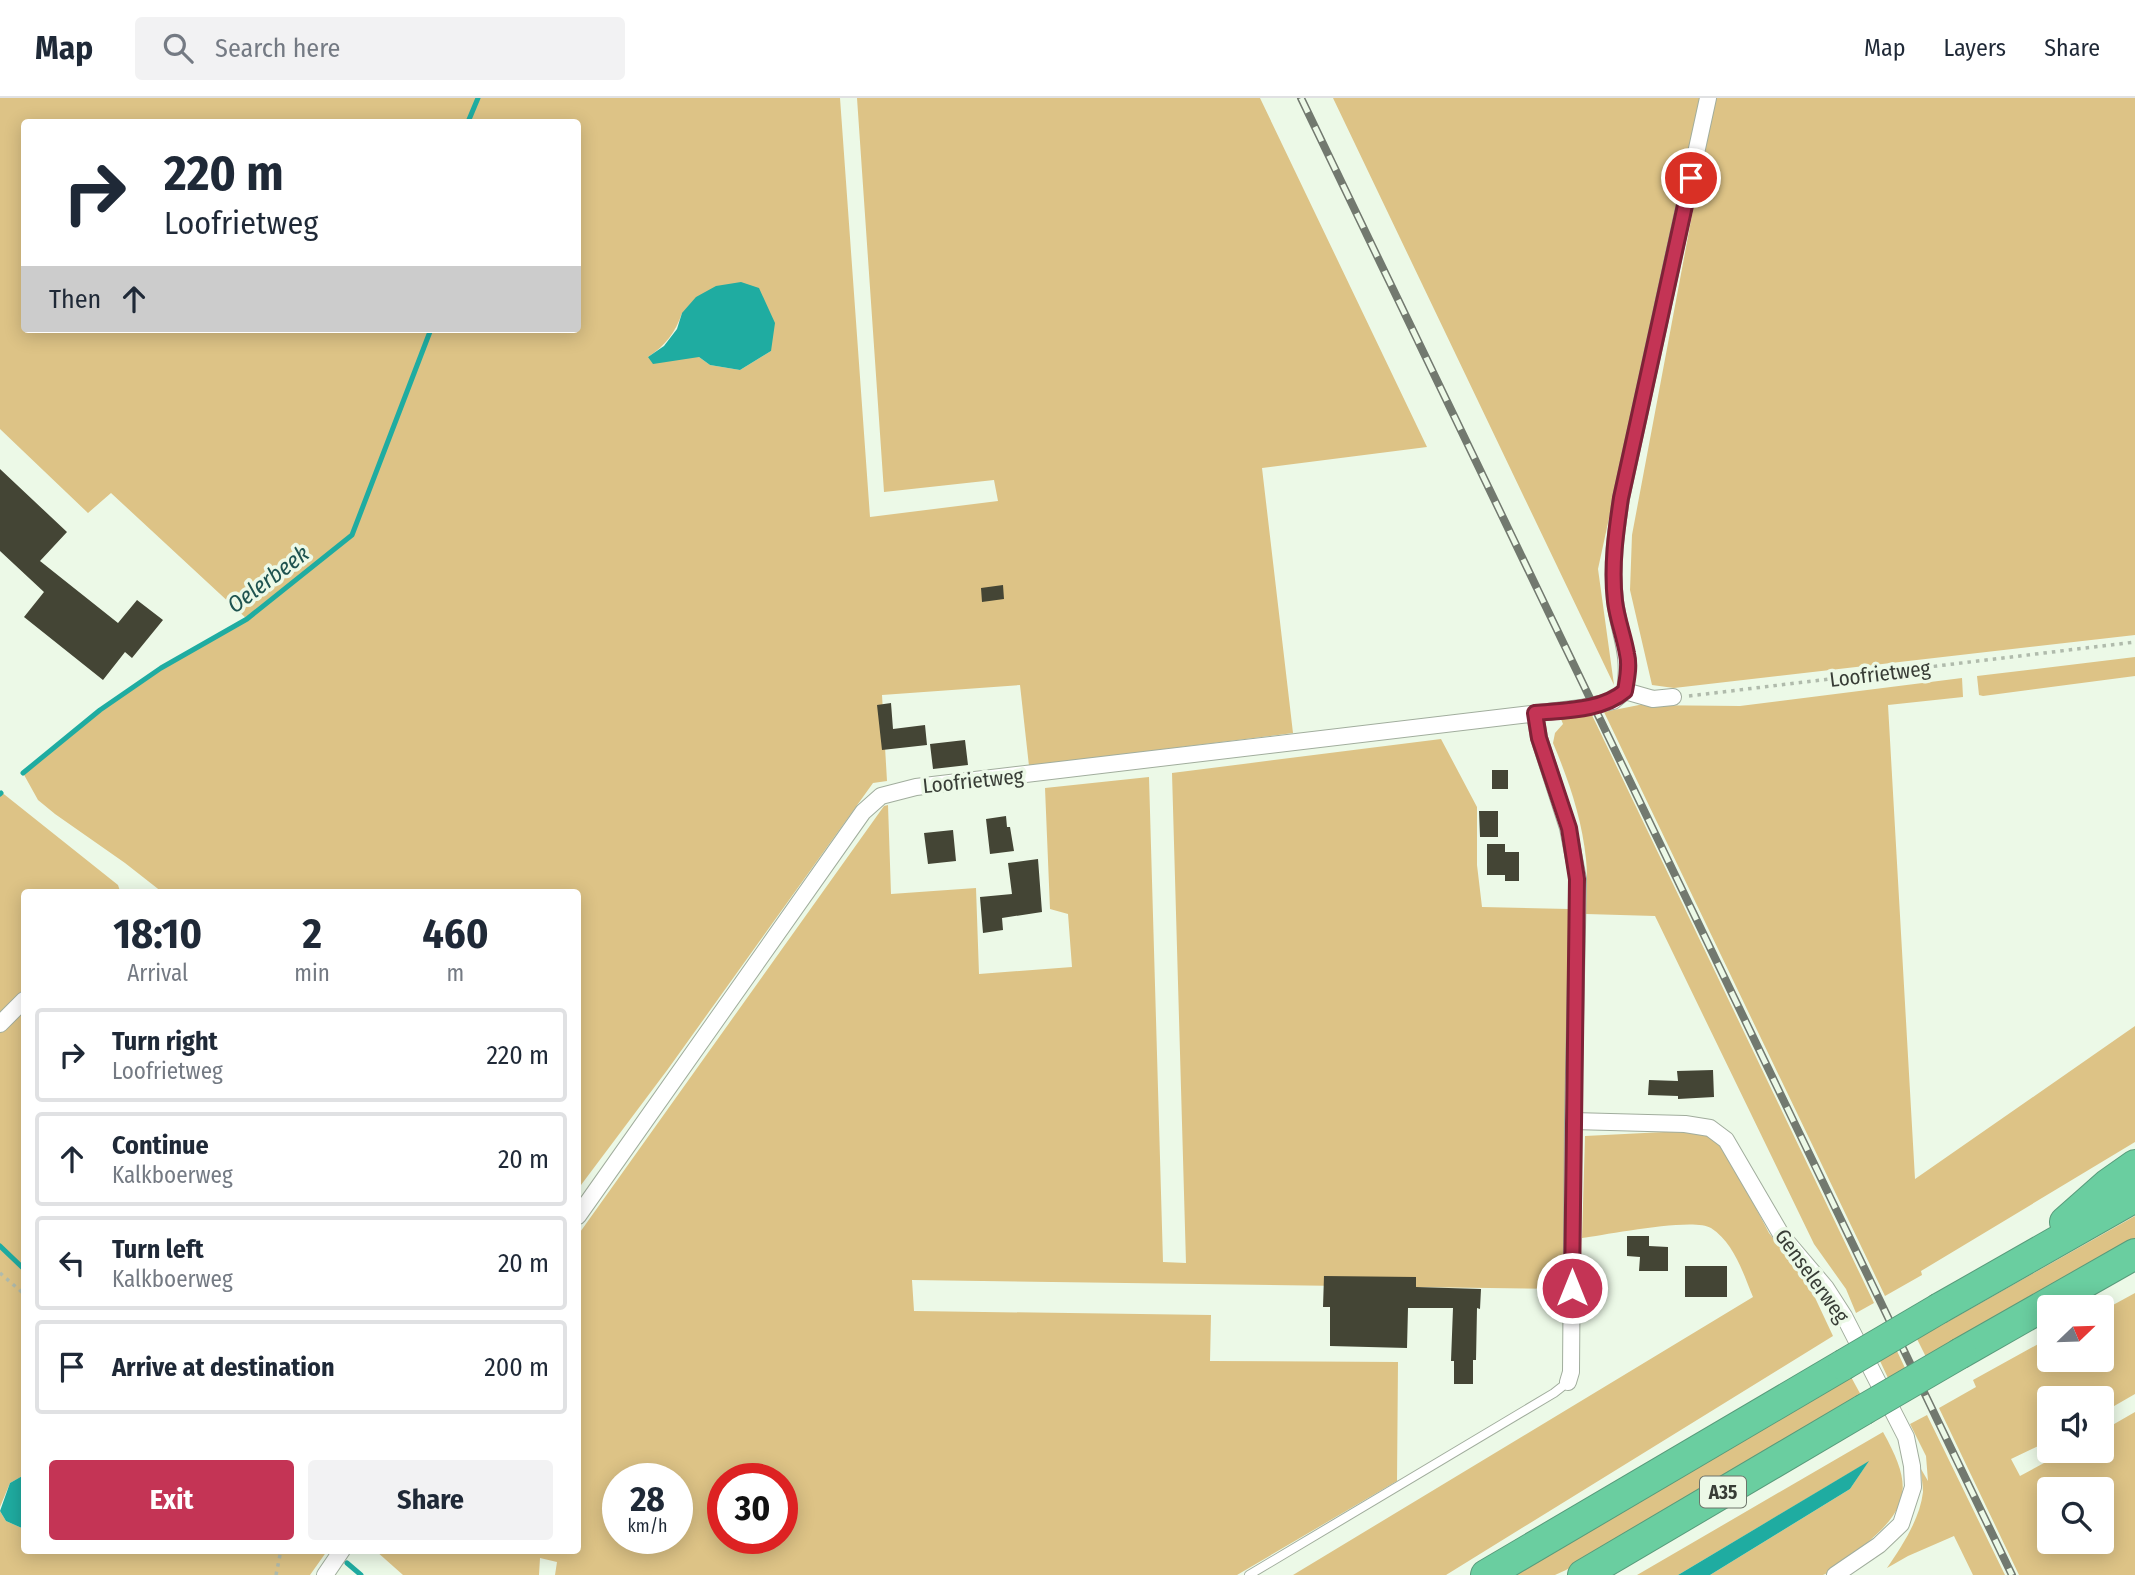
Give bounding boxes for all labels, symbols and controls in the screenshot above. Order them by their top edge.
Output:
search box [135,17,625,80]
text: Map [35,28,93,68]
icon: search [159,29,197,67]
text: Search here [215,33,340,64]
text: Map [1864,34,1906,62]
text: Layers [1944,34,2006,62]
text: Share [2044,34,2100,62]
text: 220 m [164,144,284,203]
icon: right [49,147,140,238]
pin [1661,148,1721,208]
icon: arrive [1672,159,1710,197]
text: Loofrietweg [164,204,318,242]
icon: ahead [115,280,153,318]
text: Then [49,284,101,315]
water label: Oelerbeek [222,539,314,619]
street label: Loofrietweg [1828,655,1932,693]
street label: Loofrietweg [921,763,1025,799]
text: 18:10 [113,909,202,959]
text: 2 [302,909,322,959]
text: 460 [422,909,489,959]
text: Arrival [127,959,188,987]
text: min [294,959,330,987]
text: m [447,959,464,987]
text: Turn right [112,1026,218,1057]
icon: right [53,1036,91,1074]
text: 220 m [486,1040,549,1071]
text: Loofrietweg [112,1057,223,1085]
text: Continue [112,1130,209,1161]
icon: ahead [53,1140,91,1178]
text: 20 m [498,1144,549,1175]
text: Kalkboerweg [112,1161,233,1189]
street label: Genselerweg [1769,1224,1855,1328]
text: Turn left [112,1234,204,1265]
icon: left [53,1244,91,1282]
text: 20 m [498,1248,549,1279]
position arrow [1535,1251,1609,1325]
text: Kalkboerweg [112,1265,233,1293]
north arrow [2037,1295,2114,1372]
map controls [2037,1295,2114,1554]
icon: arrive [53,1348,91,1386]
text: Arrive at destination [112,1352,335,1383]
text: 200 m [484,1352,549,1383]
button: sound [2037,1386,2114,1463]
button: Exit [49,1460,294,1540]
button: Share [308,1460,553,1540]
speed limit sign: 30 [707,1463,798,1554]
road number: A35 [1700,1476,1746,1508]
button: search [2037,1477,2114,1554]
text: 28 [630,1478,665,1520]
text: km/h [627,1515,668,1537]

